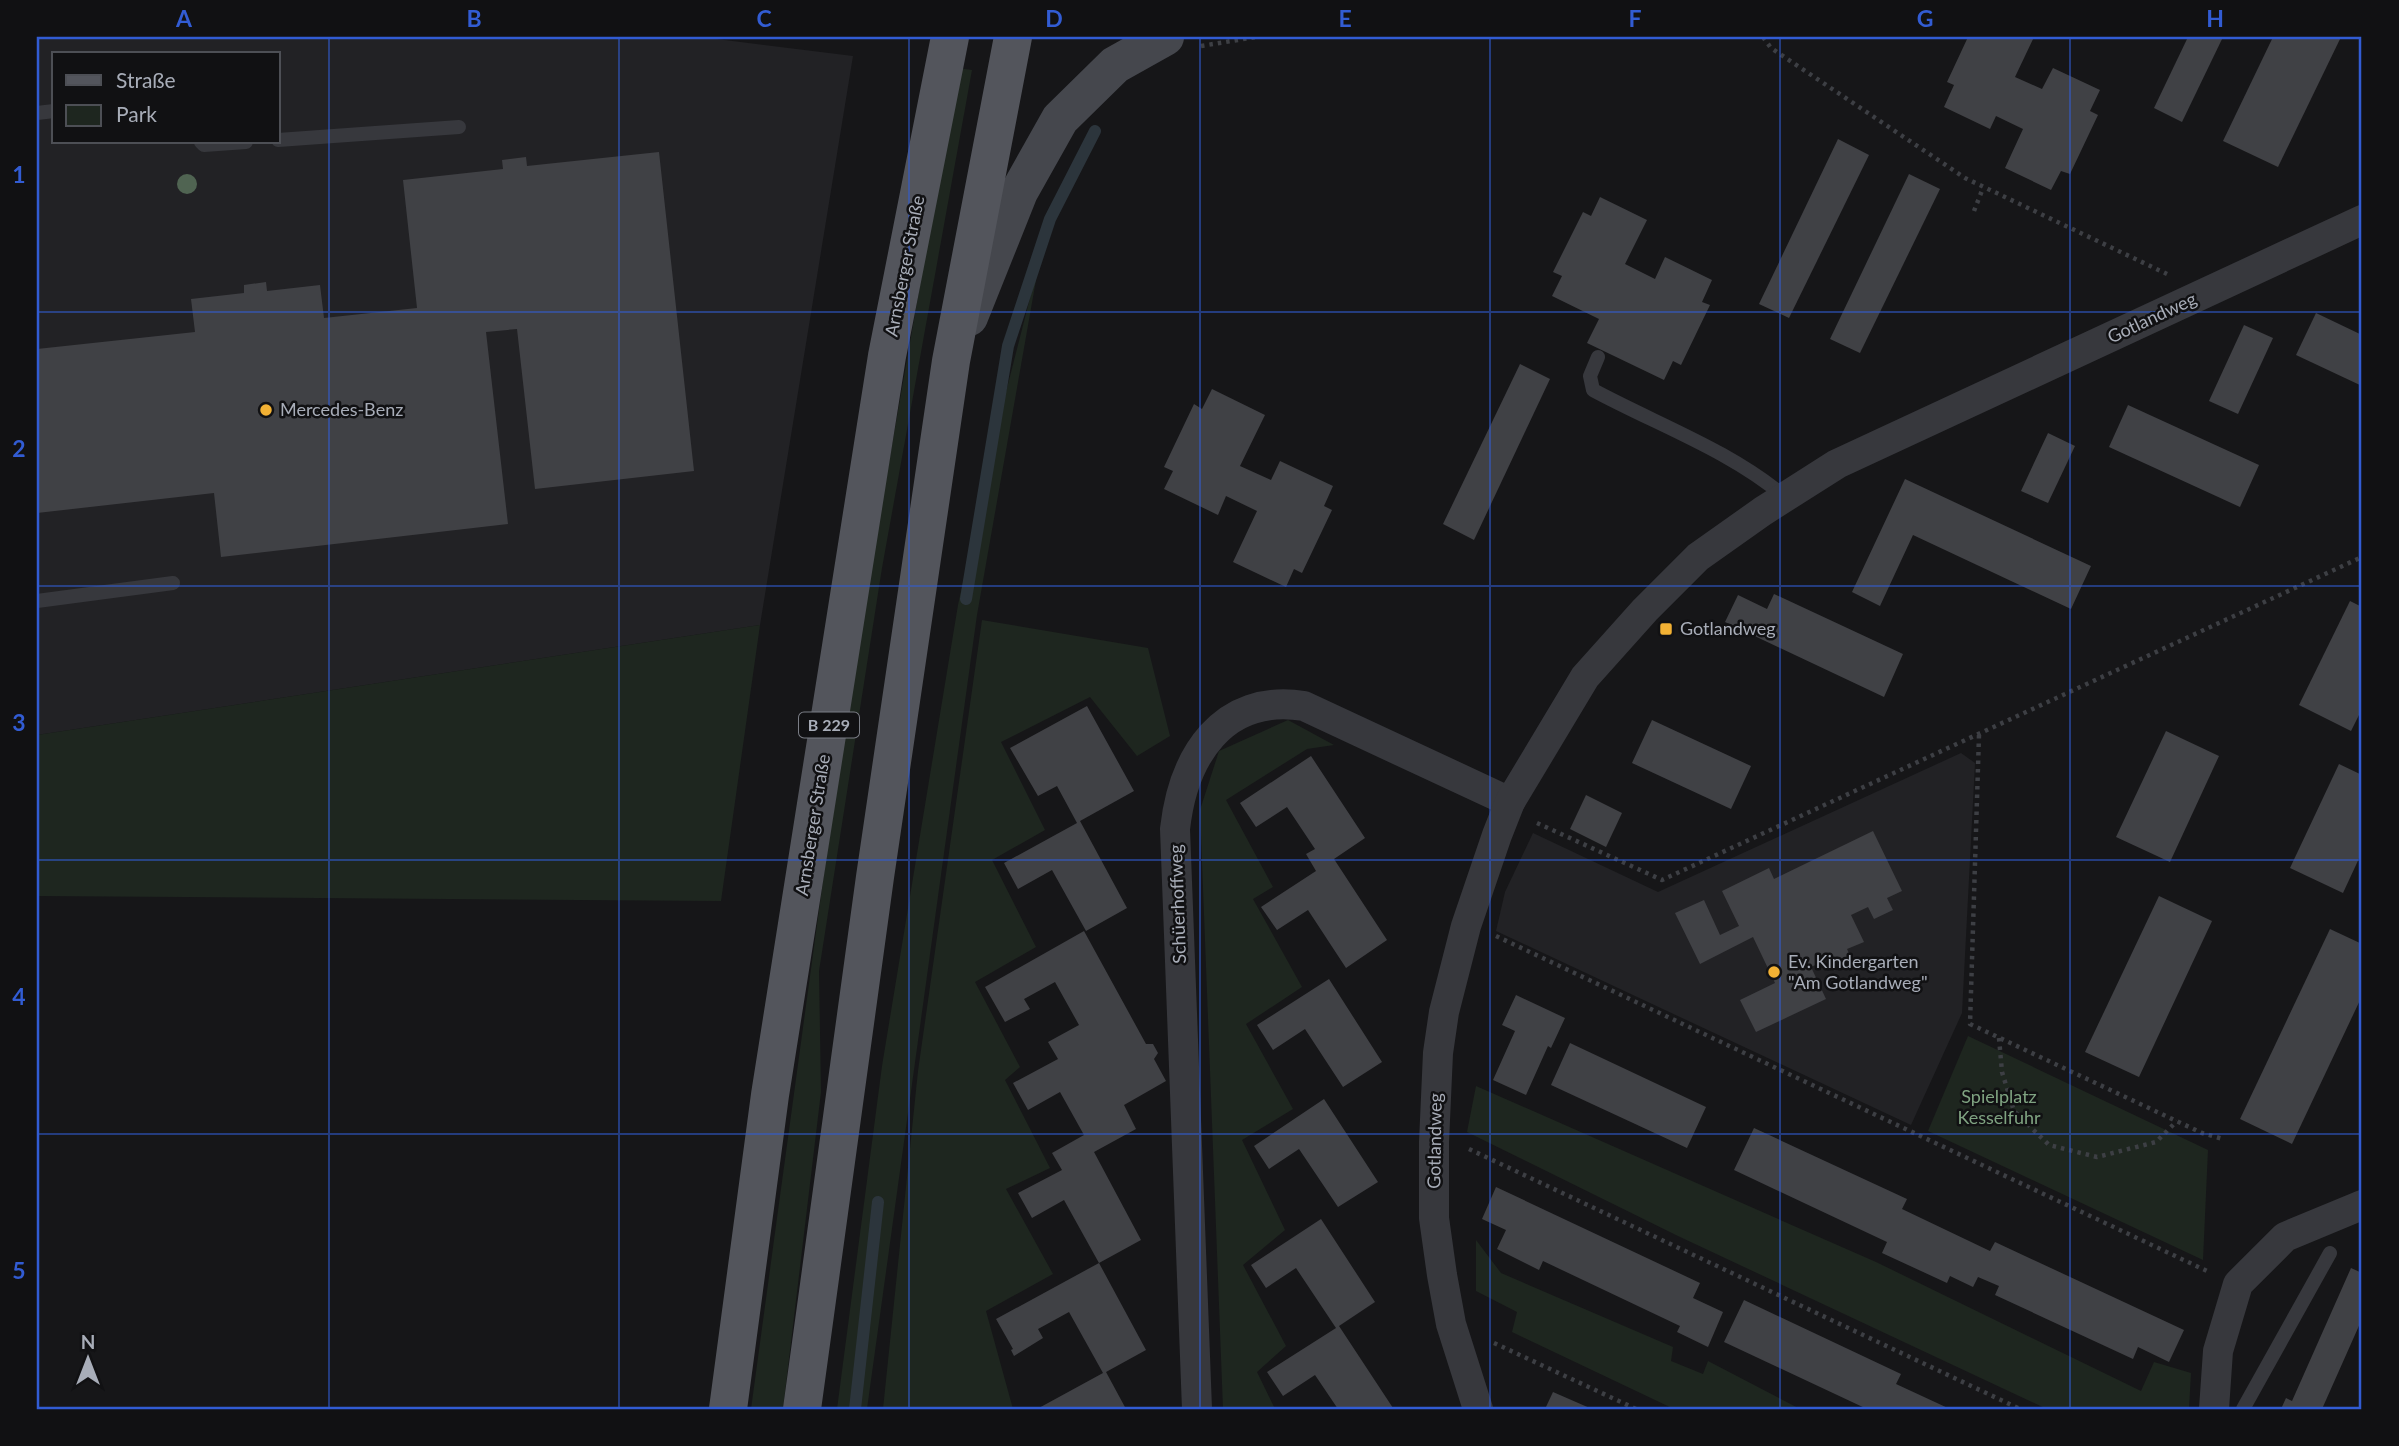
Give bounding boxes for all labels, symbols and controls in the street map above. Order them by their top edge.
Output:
text: A [175,4,193,32]
text: B [466,4,482,32]
text: C [756,4,772,32]
text: D [1045,4,1063,32]
text: E [1338,4,1352,32]
text: F [1628,4,1642,32]
text: G [1917,4,1933,32]
text: H [2206,4,2224,32]
legend [52,52,280,144]
text: Straße [116,67,176,92]
text: Park [116,101,157,126]
text: 1 [12,160,26,188]
street label: Arnsberger Straße [880,193,928,338]
street label: Gotlandweg [2104,287,2200,347]
place label: Mercedes-Benz [280,398,403,420]
marker: Mercedes-Benz [258,402,274,418]
text: 2 [12,434,26,462]
place label: Gotlandweg [1680,617,1776,639]
marker: Gotlandweg [1658,621,1674,637]
text: 3 [12,708,26,736]
road number: B 229 [799,712,859,738]
street label: Arnsberger Straße [790,752,834,897]
street label: Schüerhoffweg [1164,844,1190,964]
place label: Ev. Kindergarten "Am Gotlandweg" [1788,950,1928,993]
marker: Ev. Kindergarten "Am Gotlandweg" [1766,964,1782,980]
text: 4 [12,982,26,1010]
park label: Spielplatz Kesselfuhr [1957,1085,2041,1128]
street label: Gotlandweg [1422,1093,1446,1189]
text: 5 [12,1256,26,1284]
north arrow [52,1324,122,1394]
text: N [81,1330,95,1353]

